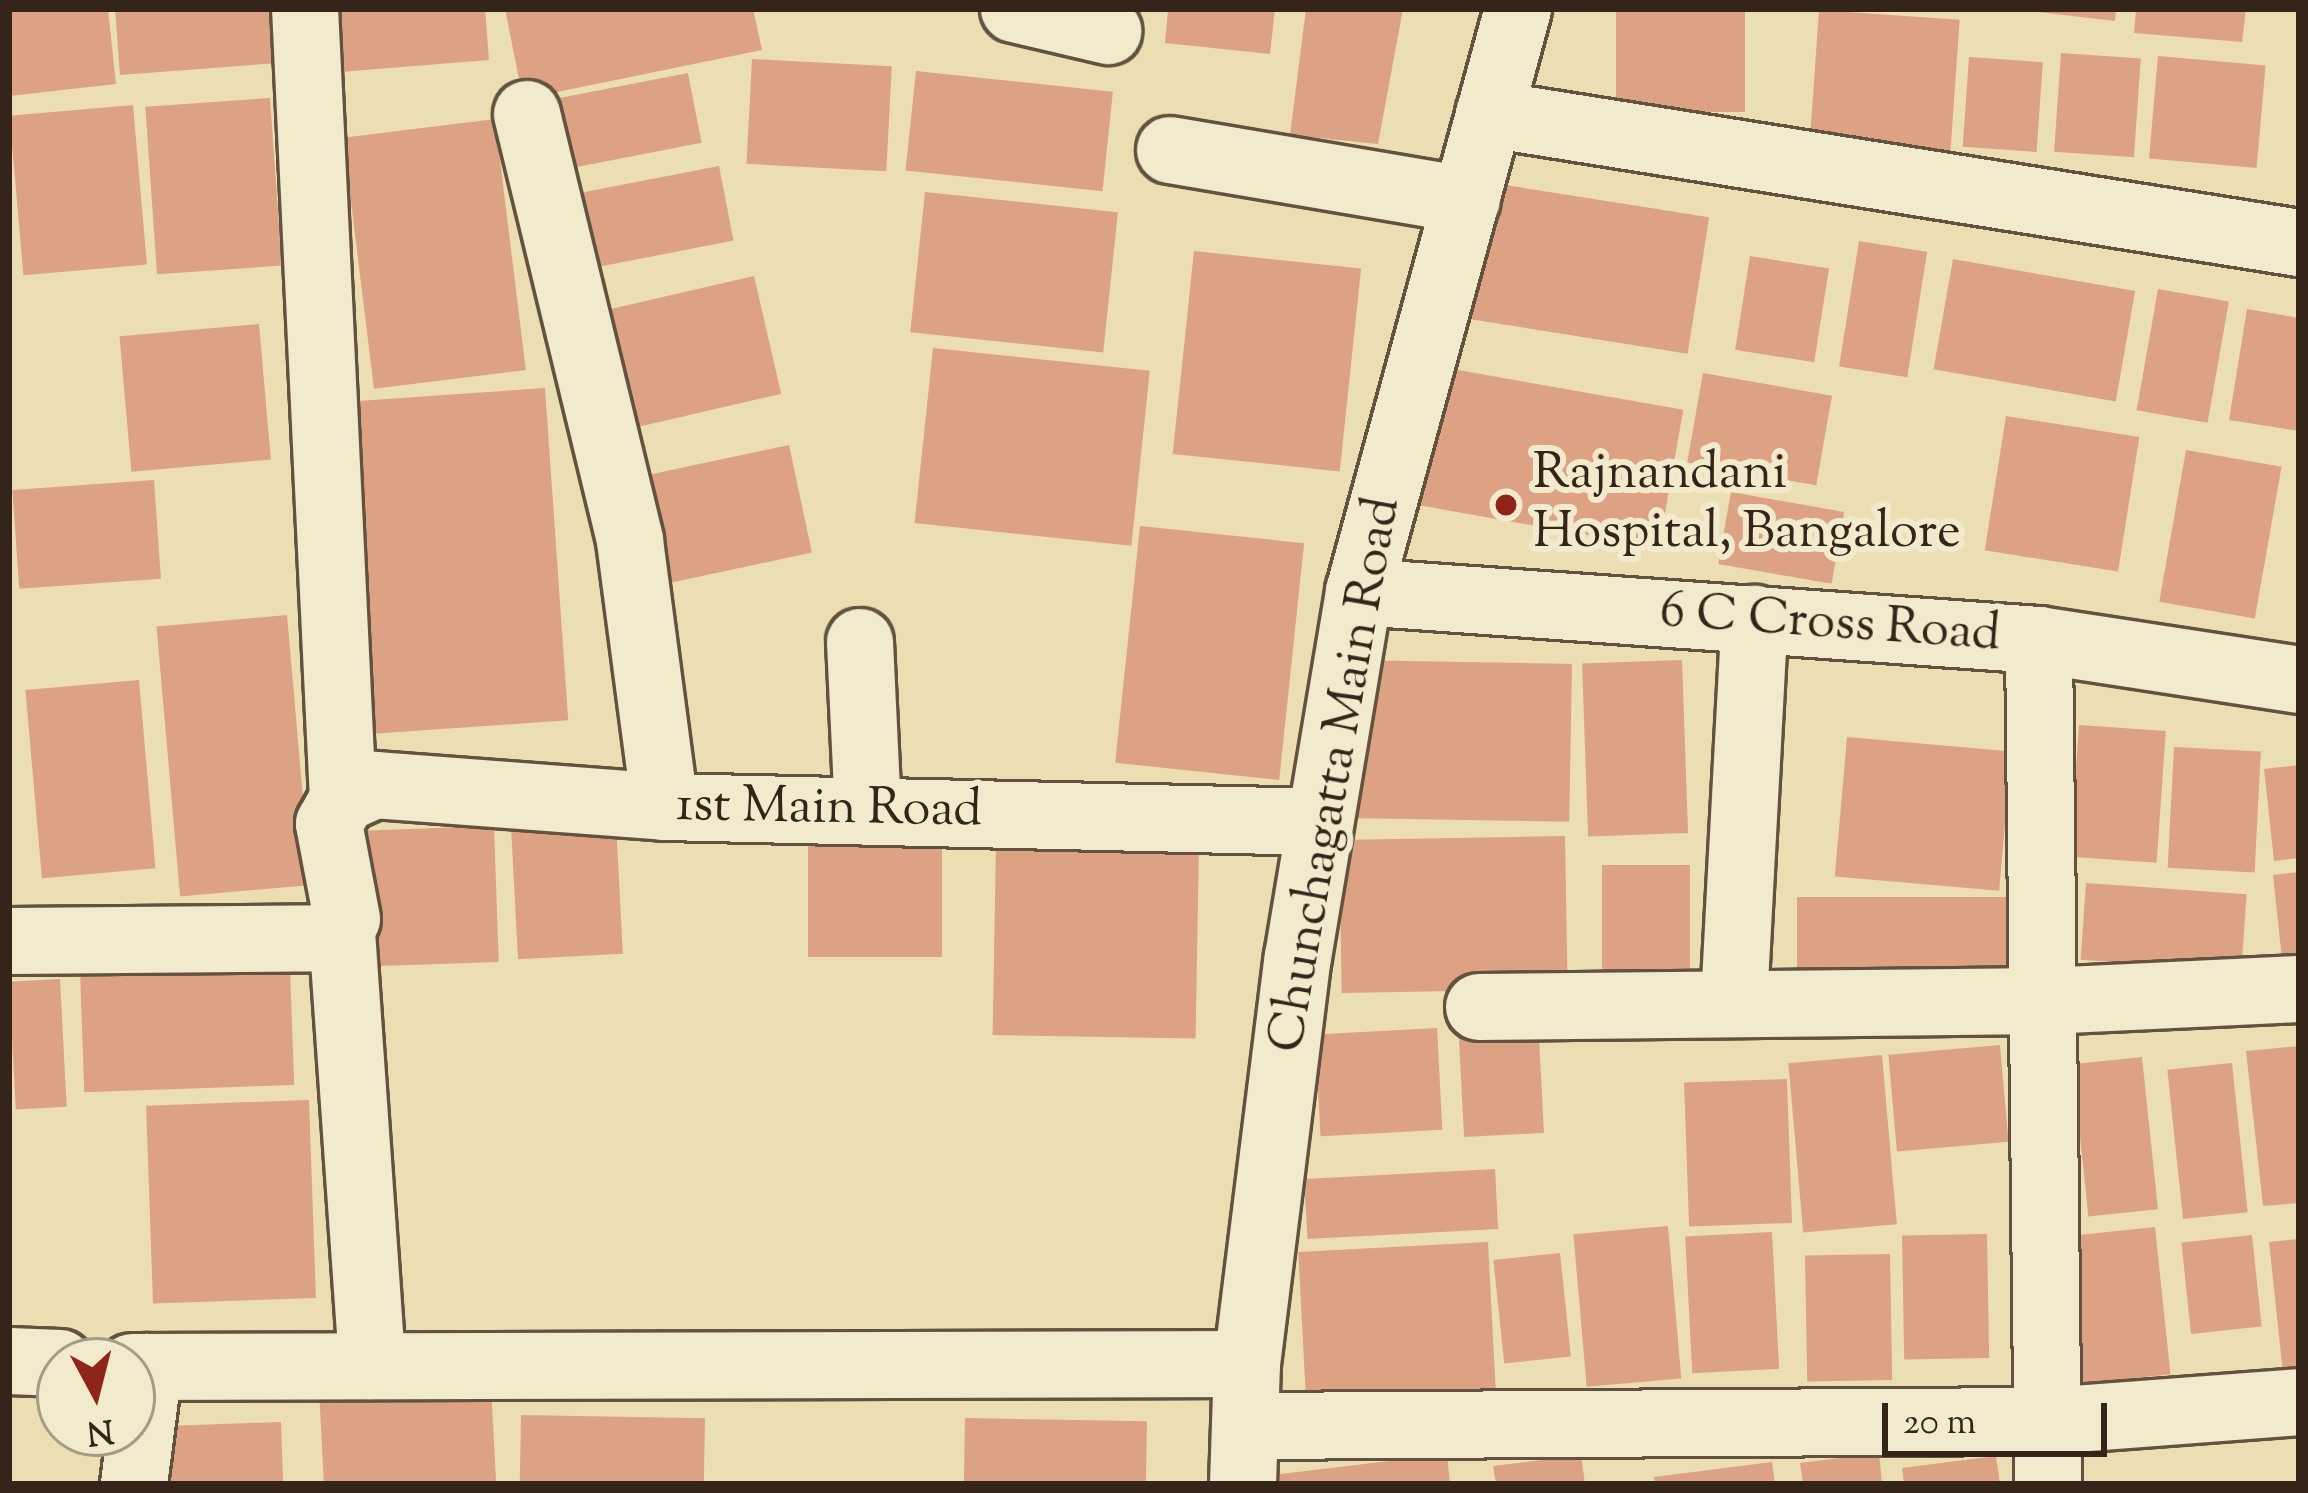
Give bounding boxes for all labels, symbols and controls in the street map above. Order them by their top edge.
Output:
place label: Rajnandani Hospital, Bangalore [1533,445,1961,565]
marker: Rajnandani Hospital, Bangalore [1490,489,1522,521]
street label: Chunchagatta Main Road [1258,493,1416,1057]
street label: 6 C Cross Road [1658,583,2002,667]
street label: 1st Main Road [675,777,983,843]
north arrow [36,1337,156,1457]
scale bar [1888,1379,2113,1453]
text: 20 m [1903,1398,1976,1450]
text: N [84,1404,116,1455]

